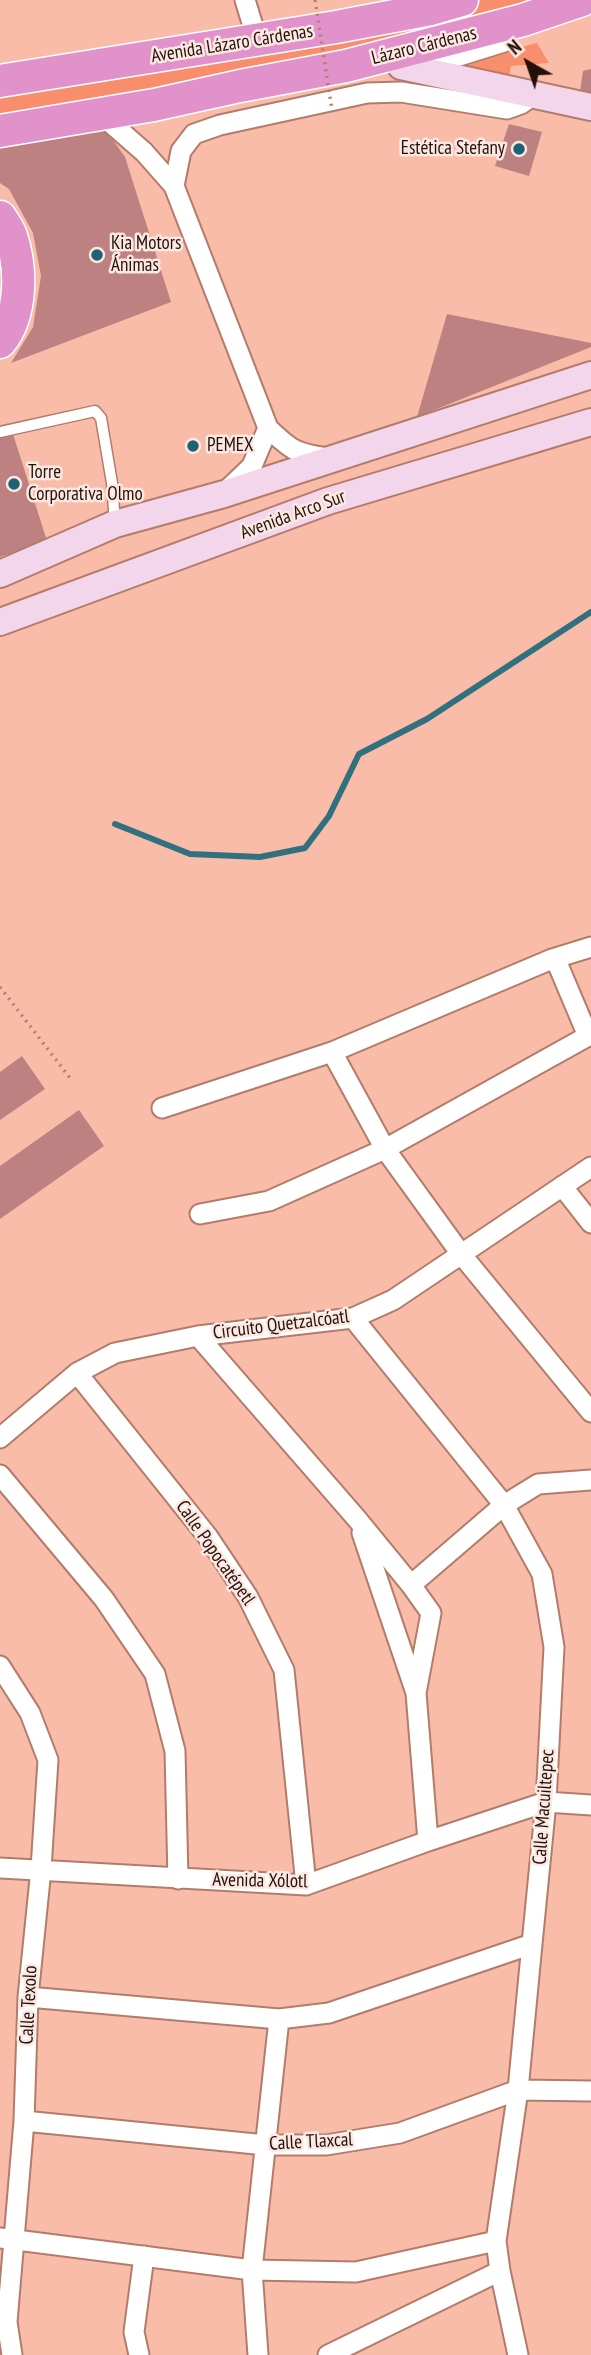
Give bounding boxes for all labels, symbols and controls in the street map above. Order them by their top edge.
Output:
street label: Avenida Lázaro Cárdenas [150,20,314,68]
street label: Lázaro Cárdenas [369,22,479,70]
north arrow [493,28,563,98]
text: N [503,34,526,59]
place label: Estética Stefany [401,138,505,160]
marker: Estética Stefany [511,141,527,157]
place label: Kia Motors Ánimas [111,233,181,277]
marker: Kia Motors Ánimas [89,247,105,263]
place label: PEMEX [207,435,253,457]
marker: PEMEX [185,438,201,454]
place label: Torre Corporativa Olmo [28,462,143,506]
marker: Torre Corporativa Olmo [6,476,22,492]
street label: Avenida Arco Sur [237,485,349,545]
street label: Circuito Quetzalcóatl [212,1305,350,1345]
street label: Calle Popocatépetl [171,1496,259,1610]
street label: Calle Macuiltepec [529,1749,559,1865]
street label: Avenida Xólotl [212,1869,308,1893]
street label: Calle Texolo [16,1965,42,2045]
street label: Calle Tlaxcal [269,2128,353,2156]

